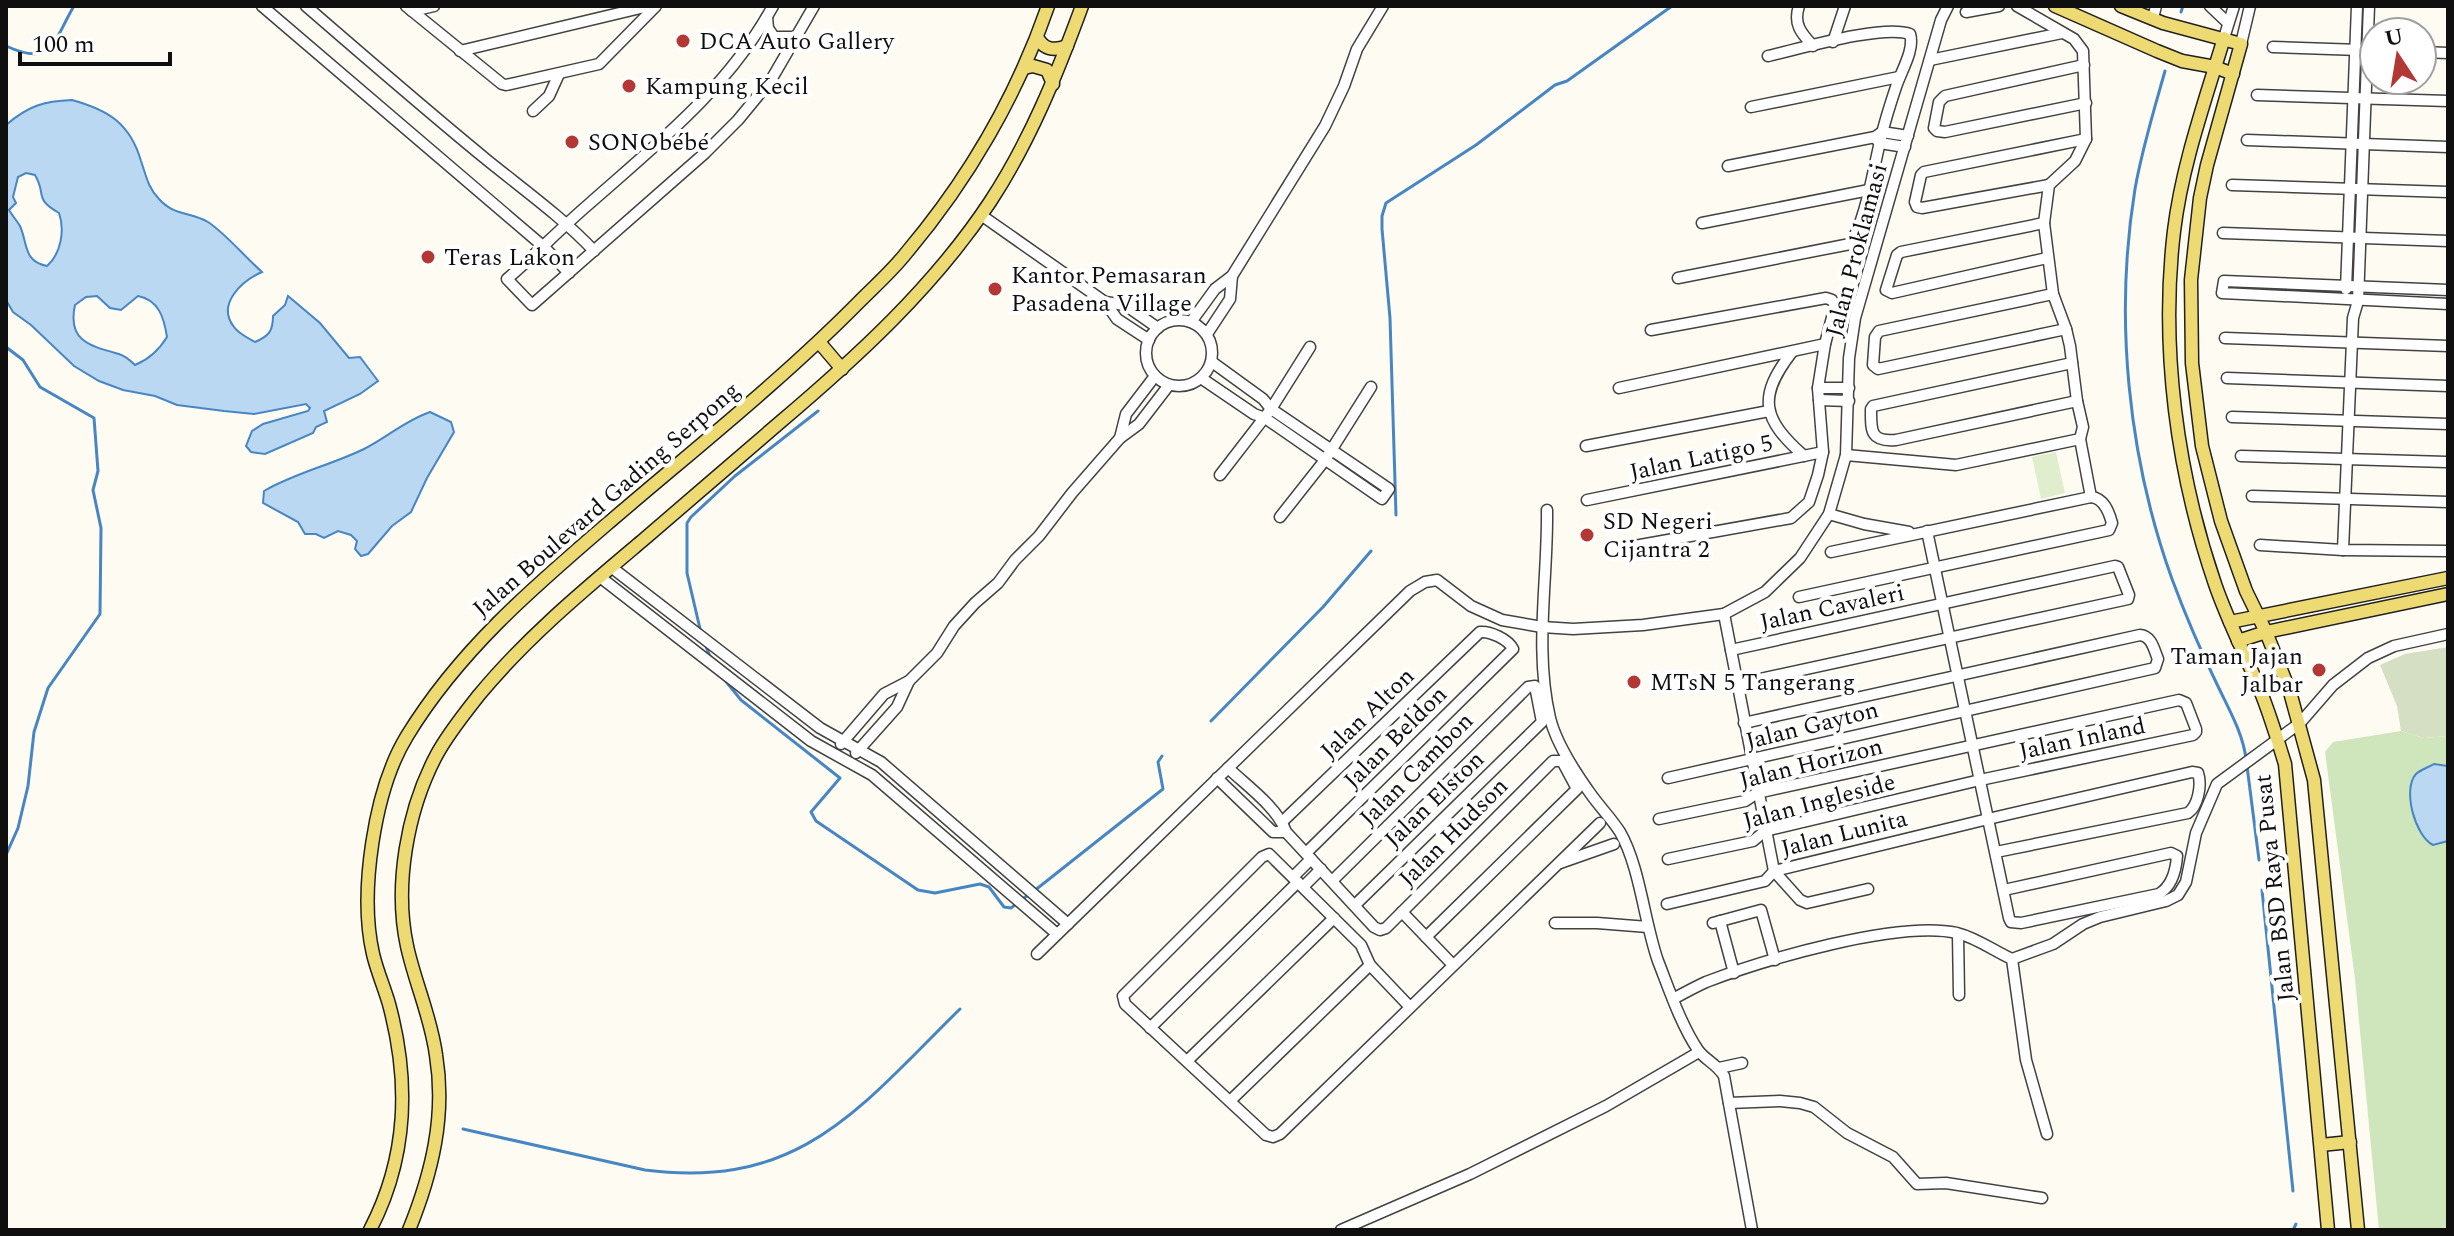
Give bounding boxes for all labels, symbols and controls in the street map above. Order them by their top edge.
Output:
scale bar [20,16,170,66]
north arrow [2358,16,2438,96]
text: U [2382,20,2407,56]
place label: DCA Auto Gallery [699,24,896,60]
text: 100 m [32,27,95,63]
marker: DCA Auto Gallery [674,32,692,50]
place label: Kampung Kecil [645,69,809,105]
marker: Kampung Kecil [620,77,638,95]
place label: SONObébé [588,125,709,161]
marker: SONObébé [563,133,581,151]
street label: Jalan Proklamasi [1816,159,1897,341]
place label: Teras Lakon [444,240,575,276]
marker: Teras Lakon [419,248,437,266]
place label: Kantor Pemasaran Pasadena Village [1011,258,1207,322]
marker: Kantor Pemasaran Pasadena Village [986,280,1004,298]
street label: Jalan Boulevard Gading Serpong [465,373,748,626]
street label: Jalan Latigo 5 [1626,425,1776,491]
place label: SD Negeri Cijantra 2 [1603,504,1713,568]
marker: SD Negeri Cijantra 2 [1578,526,1596,544]
street label: Jalan Cavaleri [1757,575,1908,641]
place label: Taman Jajan Jalbar [2170,639,2303,703]
street label: Jalan Alton [1312,659,1423,768]
marker: Taman Jajan Jalbar [2310,661,2328,679]
place label: MTsN 5 Tangerang [1650,665,1855,701]
marker: MTsN 5 Tangerang [1625,673,1643,691]
street label: Jalan Beldon [1336,678,1456,798]
street label: Jalan Gayton [1742,692,1883,760]
street label: Jalan Cambon [1351,704,1482,835]
street label: Jalan Inland [2016,708,2149,770]
street label: Jalan Horizon [1736,729,1887,799]
street label: Jalan Elston [1376,743,1493,857]
street label: Jalan Ingleside [1739,764,1900,840]
street label: Jalan Hudson [1391,770,1517,896]
street label: Jalan BSD Raya Pusat [2245,772,2305,1003]
street label: Jalan Lunita [1777,801,1912,867]

